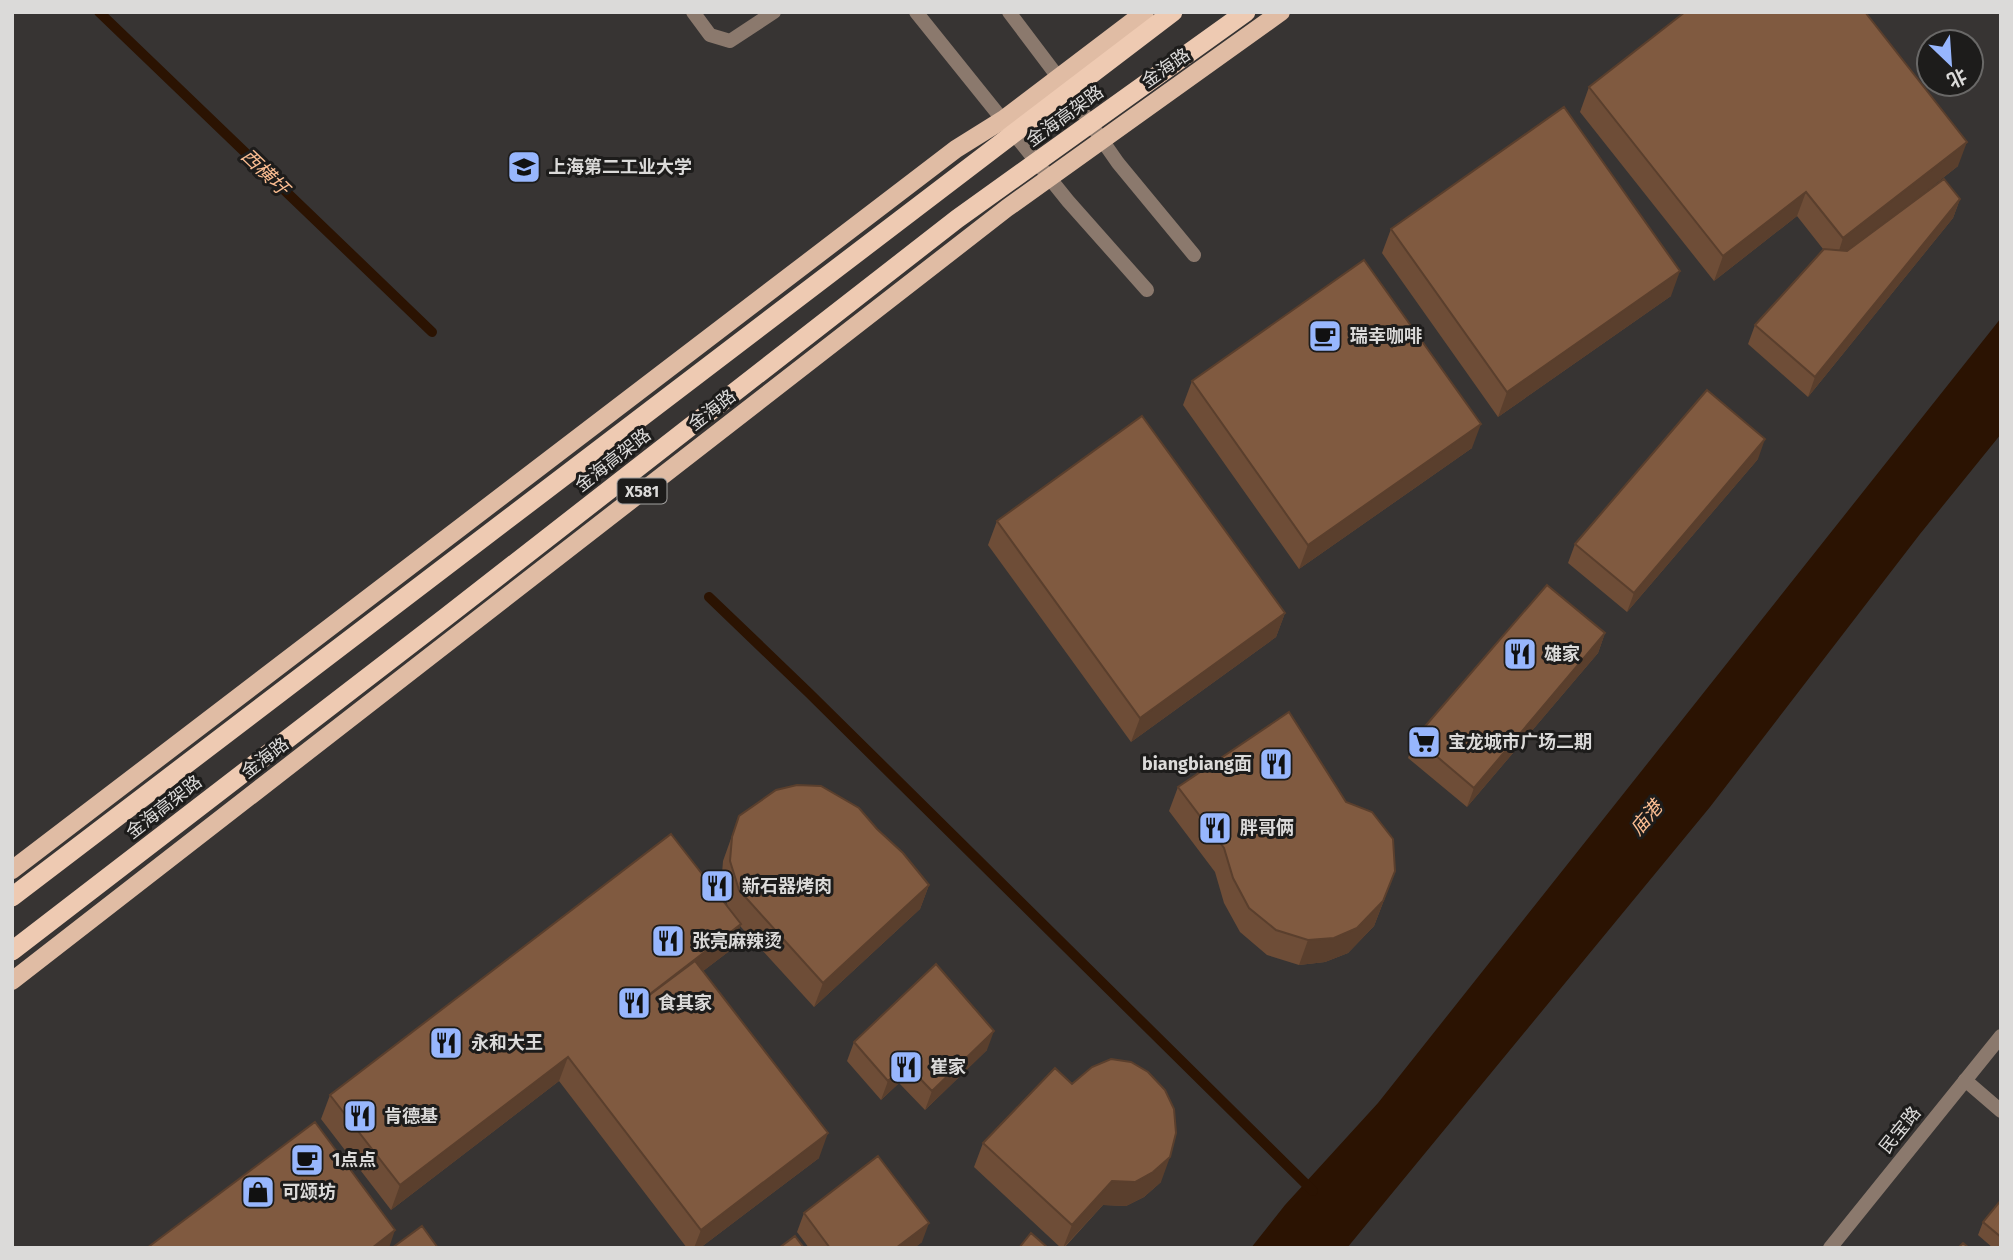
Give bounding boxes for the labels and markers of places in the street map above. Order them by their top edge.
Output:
school or university icon: 上海第二工业大学 [505,148,543,186]
place label: 上海第二工业大学 [548,156,692,178]
cafe icon: 瑞幸咖啡 [1306,317,1344,355]
place label: 瑞幸咖啡 [1350,325,1422,347]
restaurant icon: 雄家 [1501,635,1539,673]
place label: 雄家 [1544,643,1580,665]
supermarket icon: 宝龙城市广场二期 [1405,723,1443,761]
place label: 宝龙城市广场二期 [1448,731,1592,753]
restaurant icon: biangbiang面 [1257,745,1295,783]
place label: biangbiang面 [1142,753,1252,775]
restaurant icon: 胖哥俩 [1196,809,1234,847]
place label: 胖哥俩 [1240,817,1294,839]
restaurant icon: 新石器烤肉 [698,867,736,905]
place label: 新石器烤肉 [742,875,832,897]
restaurant icon: 张亮麻辣烫 [649,922,687,960]
place label: 张亮麻辣烫 [692,930,782,952]
restaurant icon: 食其家 [615,984,653,1022]
place label: 食其家 [658,992,712,1014]
restaurant icon: 永和大王 [427,1024,465,1062]
place label: 永和大王 [471,1032,543,1054]
restaurant icon: 崔家 [887,1048,925,1086]
place label: 崔家 [930,1056,966,1078]
restaurant icon: 肯德基 [341,1097,379,1135]
place label: 肯德基 [384,1105,438,1127]
cafe icon: 1点点 [288,1141,326,1179]
place label: 1点点 [332,1149,376,1171]
shop icon: 可颂坊 [239,1173,277,1211]
place label: 可颂坊 [282,1181,336,1203]

